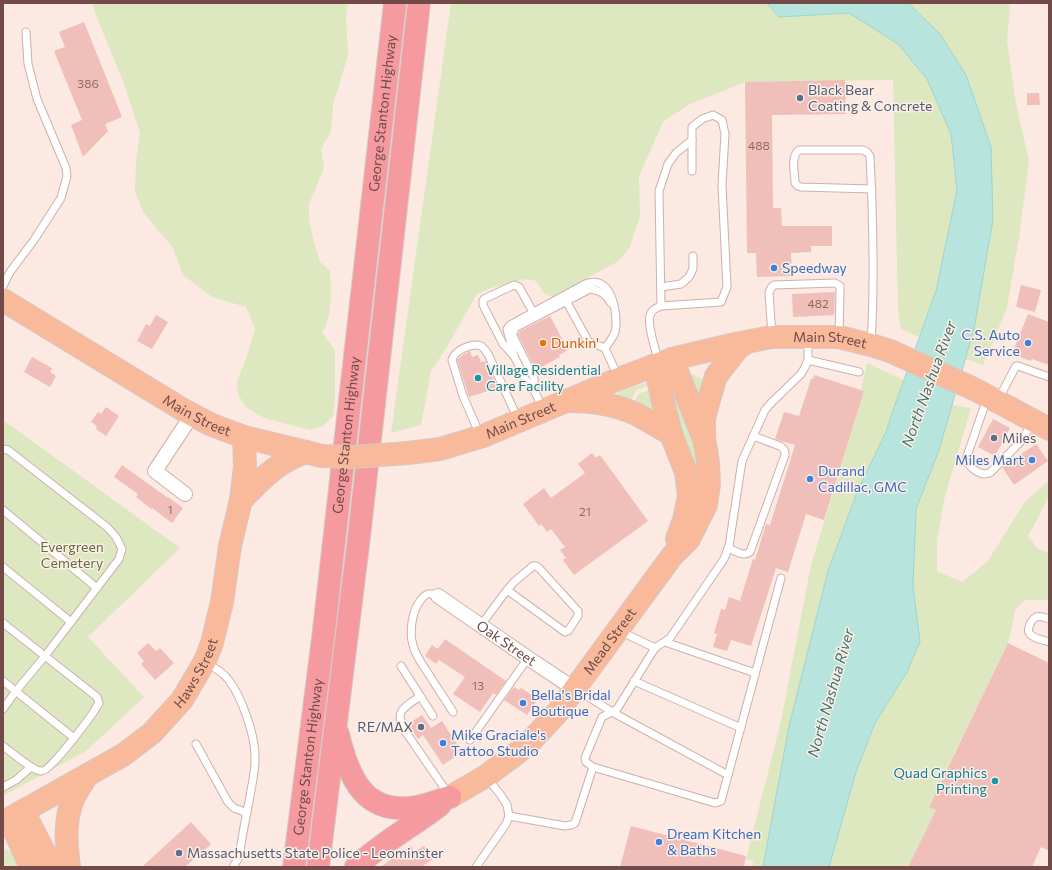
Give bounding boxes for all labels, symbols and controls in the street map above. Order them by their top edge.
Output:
street label: George Stanton Highway [365,34,399,193]
house number: 386 [77,76,99,90]
place label: Black Bear Coating & Concrete [808,81,932,114]
marker: Black Bear Coating & Concrete [795,93,805,103]
house number: 488 [748,138,770,152]
place label: Speedway [782,259,847,276]
marker: Speedway [769,263,779,273]
house number: 482 [807,296,829,310]
water label: North Nashua River [897,317,960,449]
place label: C.S. Auto Service [962,326,1020,359]
street label: Main Street [793,328,869,352]
place label: Dunkin' [551,334,599,351]
marker: Dunkin' [538,338,548,348]
marker: C.S. Auto Service [1023,338,1033,348]
street label: George Stanton Highway [328,356,363,515]
place label: Village Residential Care Facility [486,361,601,394]
marker: Village Residential Care Facility [473,373,483,383]
street label: Main Street [160,391,234,439]
street label: Main Street [483,397,558,442]
place label: Miles [1002,429,1036,446]
marker: Miles [989,433,999,443]
place label: Miles Mart [955,451,1024,468]
marker: Miles Mart [1027,455,1037,465]
place label: Durand Cadillac, GMC [818,462,907,495]
marker: Durand Cadillac, GMC [805,474,815,484]
house number: 1 [167,502,173,516]
house number: 21 [579,504,591,518]
park label: Evergreen Cemetery [40,538,104,571]
street label: Mead Street [579,604,639,678]
street label: Oak Street [474,616,540,669]
water label: North Nashua River [803,625,857,759]
street label: Haws Street [170,636,221,712]
street label: George Stanton Highway [289,677,326,836]
house number: 13 [472,678,484,692]
place label: Bella's Bridal Boutique [531,686,611,719]
marker: Bella's Bridal Boutique [518,698,528,708]
place label: RE/MAX [357,718,413,735]
marker: RE/MAX [416,722,426,732]
place label: Mike Graciale's Tattoo Studio [451,726,546,759]
marker: Mike Graciale's Tattoo Studio [438,738,448,748]
place label: Quad Graphics Printing [893,764,987,797]
marker: Quad Graphics Printing [990,776,1000,786]
place label: Dream Kitchen & Baths [667,825,761,858]
marker: Dream Kitchen & Baths [654,837,664,847]
place label: Massachusetts State Police - Leominster [187,844,444,861]
marker: Massachusetts State Police - Leominster [174,848,184,858]

